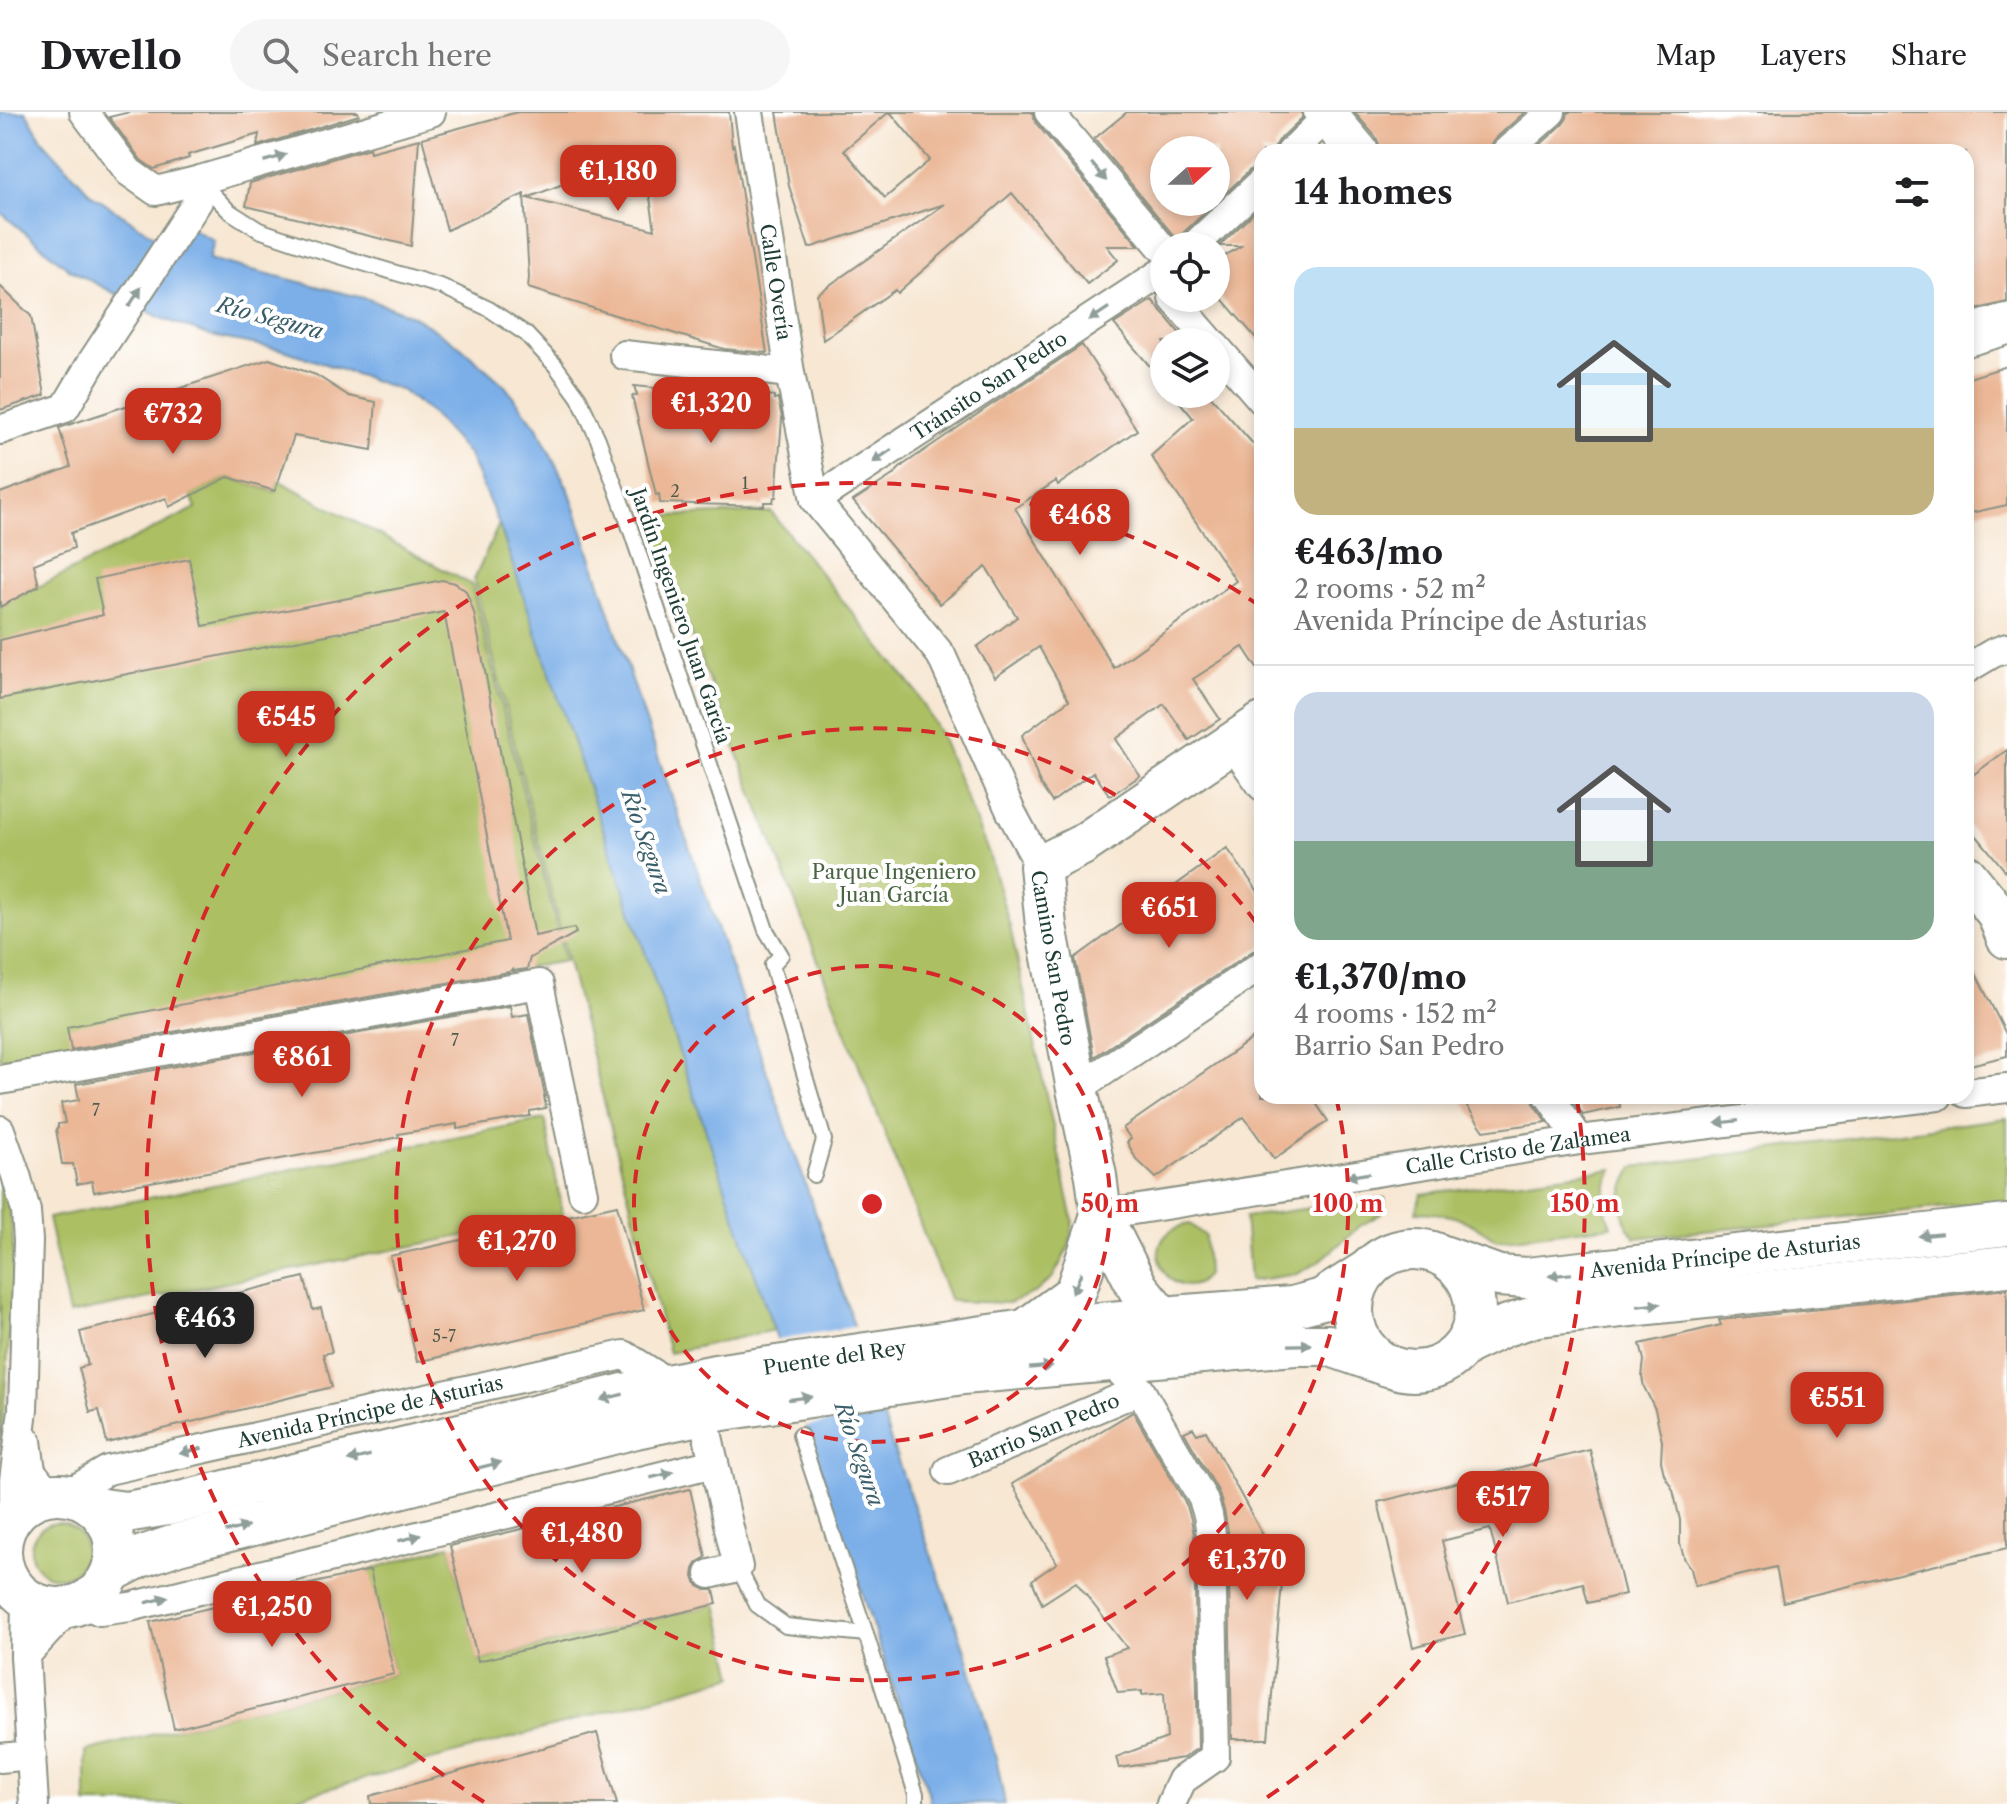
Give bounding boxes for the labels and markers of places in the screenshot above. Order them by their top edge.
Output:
pin: €1,180 [553,145,683,213]
pin: €1,320 [646,377,776,445]
pin: €732 [126,388,220,456]
pin: €468 [1033,489,1127,557]
pin: €545 [239,691,333,759]
pin: €651 [1122,882,1216,950]
pin: €861 [255,1031,349,1099]
centre of rings [858,1190,886,1218]
pin: €1,270 [452,1215,582,1283]
pin: €463 [158,1292,252,1360]
pin: €551 [1790,1372,1884,1440]
pin: €517 [1456,1471,1550,1539]
pin: €1,480 [517,1507,647,1575]
pin: €1,370 [1182,1534,1312,1602]
pin: €1,250 [207,1581,337,1649]

